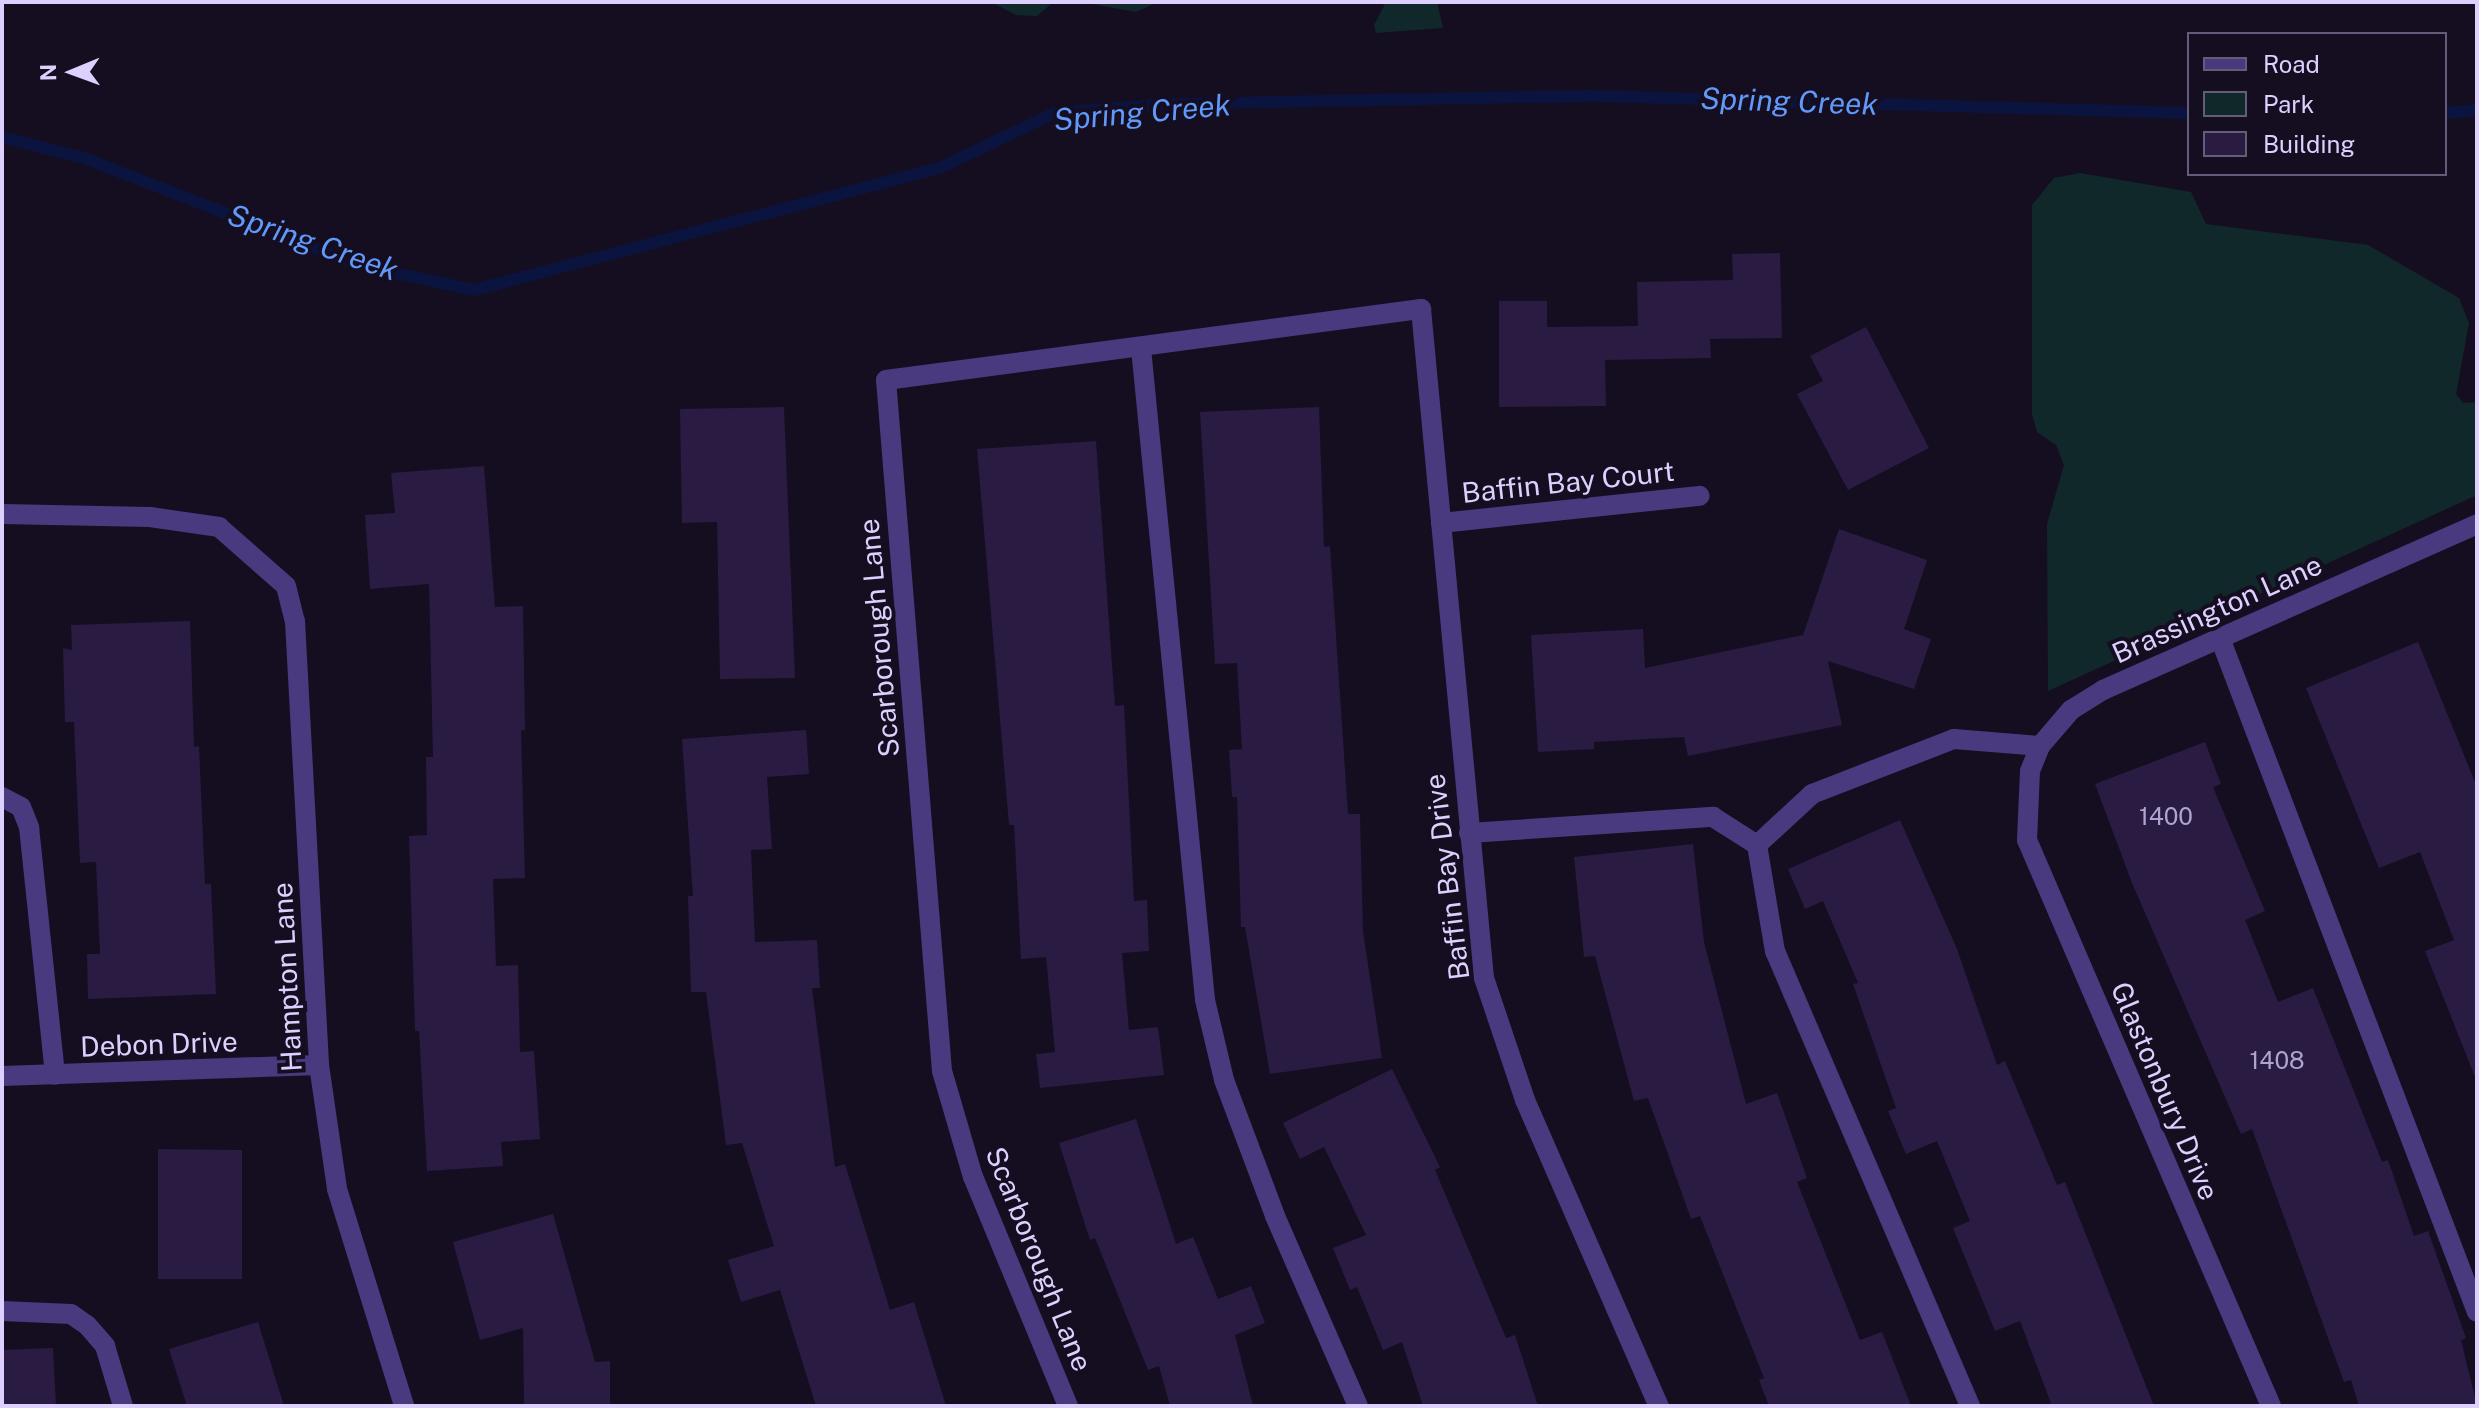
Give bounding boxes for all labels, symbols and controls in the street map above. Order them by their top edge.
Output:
north arrow [32,32,112,112]
legend [2187,32,2447,176]
text: Road [2263,50,2320,78]
text: N [35,64,61,81]
water label: Spring Creek [1700,80,1878,122]
water label: Spring Creek [1052,86,1232,138]
text: Park [2263,90,2314,118]
text: Building [2263,130,2355,158]
water label: Spring Creek [223,196,403,288]
street label: Baffin Bay Court [1460,454,1676,510]
street label: Scarborough Lane [852,517,906,759]
street label: Brassington Lane [2107,548,2327,670]
street label: Baffin Bay Drive [1418,772,1476,982]
house number: 1400 [2139,803,2193,831]
street label: Hampton Lane [265,881,309,1073]
street label: Glastonbury Drive [2104,977,2226,1205]
street label: Debon Drive [80,1024,238,1064]
house number: 1408 [2250,1047,2304,1075]
street label: Scarborough Lane [979,1142,1099,1376]

